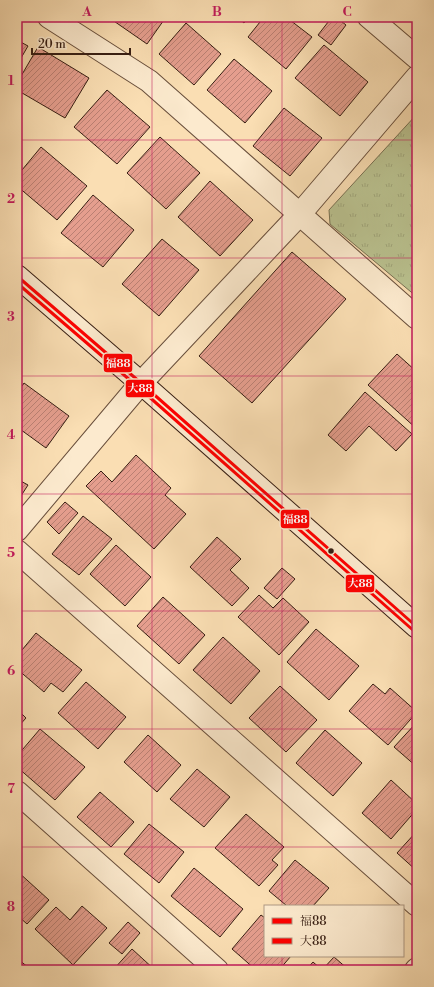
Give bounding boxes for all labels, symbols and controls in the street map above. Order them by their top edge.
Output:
text: A [81,4,92,20]
text: B [212,4,222,20]
text: C [342,4,352,20]
scale bar [32,30,130,56]
text: 20 m [38,37,66,52]
text: 1 [8,73,15,89]
text: 2 [7,191,15,207]
text: 3 [7,309,15,325]
line badge: 福88 [103,353,133,373]
text: 福88 [105,357,131,371]
line badge: 大88 [125,379,155,398]
text: 大88 [127,382,153,396]
text: 4 [7,427,16,443]
line badge: 福88 [280,509,310,529]
text: 福88 [282,513,308,527]
text: 5 [7,545,15,561]
unlabelled marker [326,546,336,556]
line badge: 大88 [345,574,375,593]
text: 大88 [347,577,373,591]
text: 6 [7,663,15,679]
text: 7 [7,781,15,797]
text: 8 [7,899,15,915]
legend [264,905,404,957]
text: 福88 [300,914,327,929]
text: 大88 [300,934,327,949]

